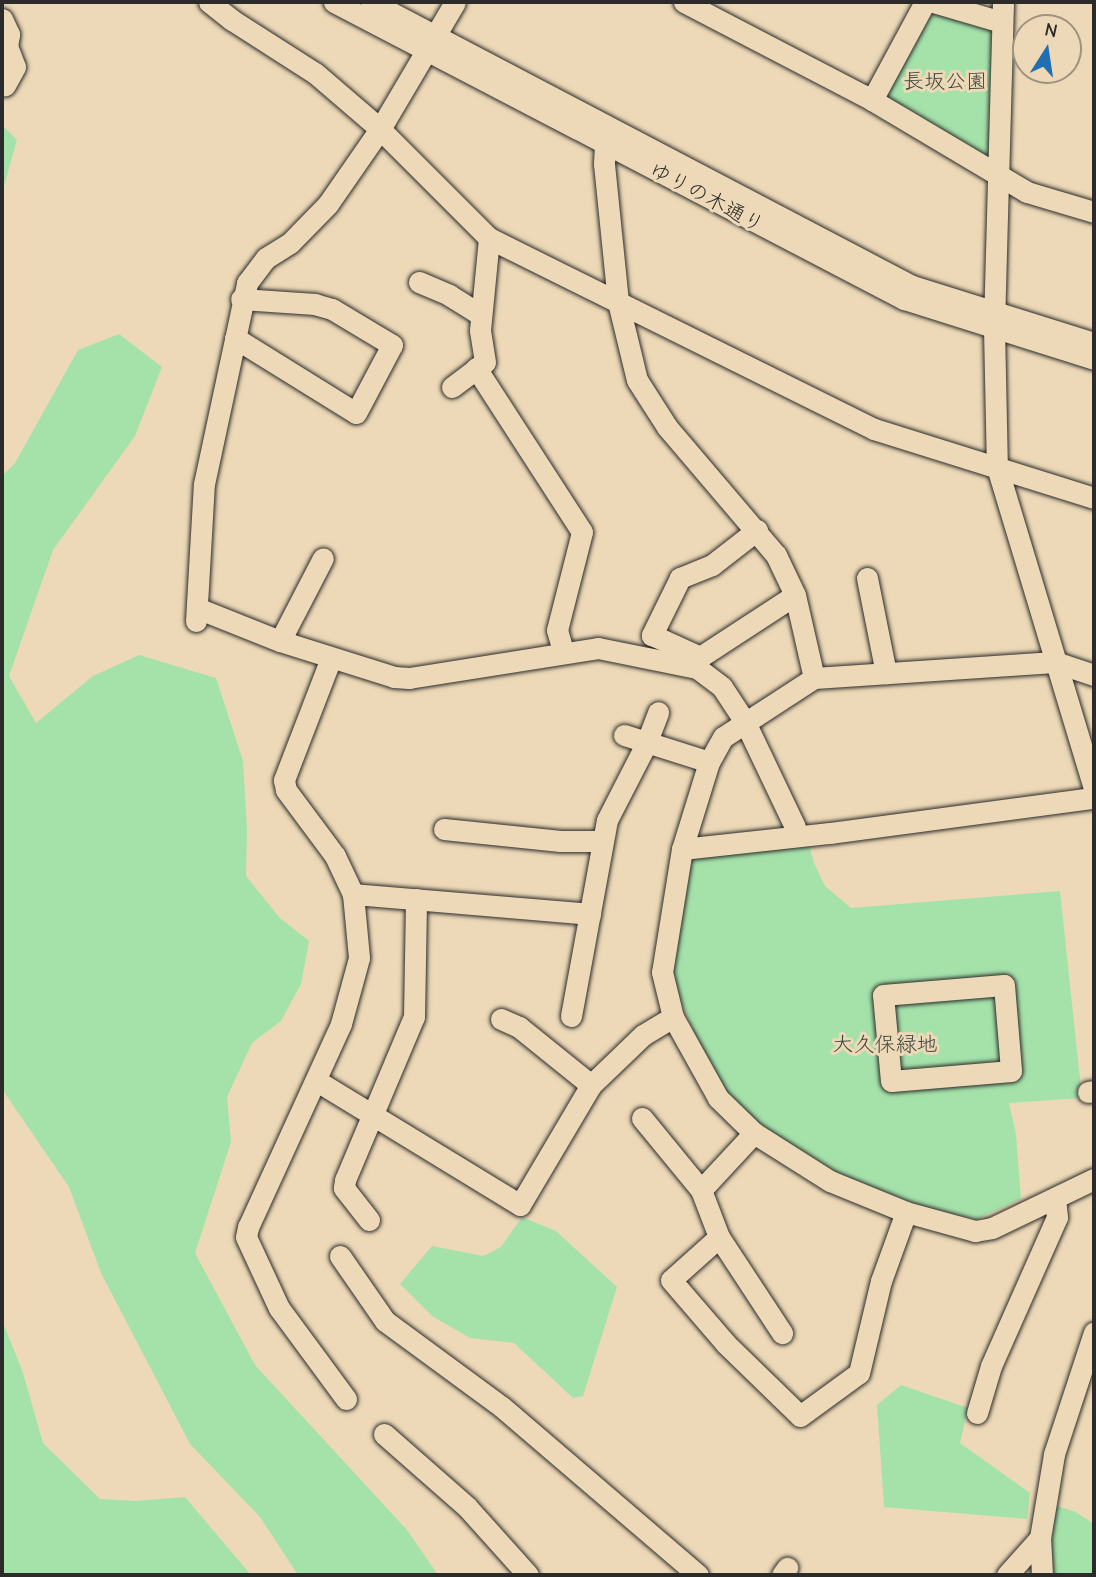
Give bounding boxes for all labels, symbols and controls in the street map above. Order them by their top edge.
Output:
north arrow [1012,14,1082,84]
text: N [1043,18,1059,42]
park label: 長坂公園 [903,68,987,94]
street label: ゆりの木通り [645,156,769,238]
park label: 大久保緑地 [833,1031,937,1057]

